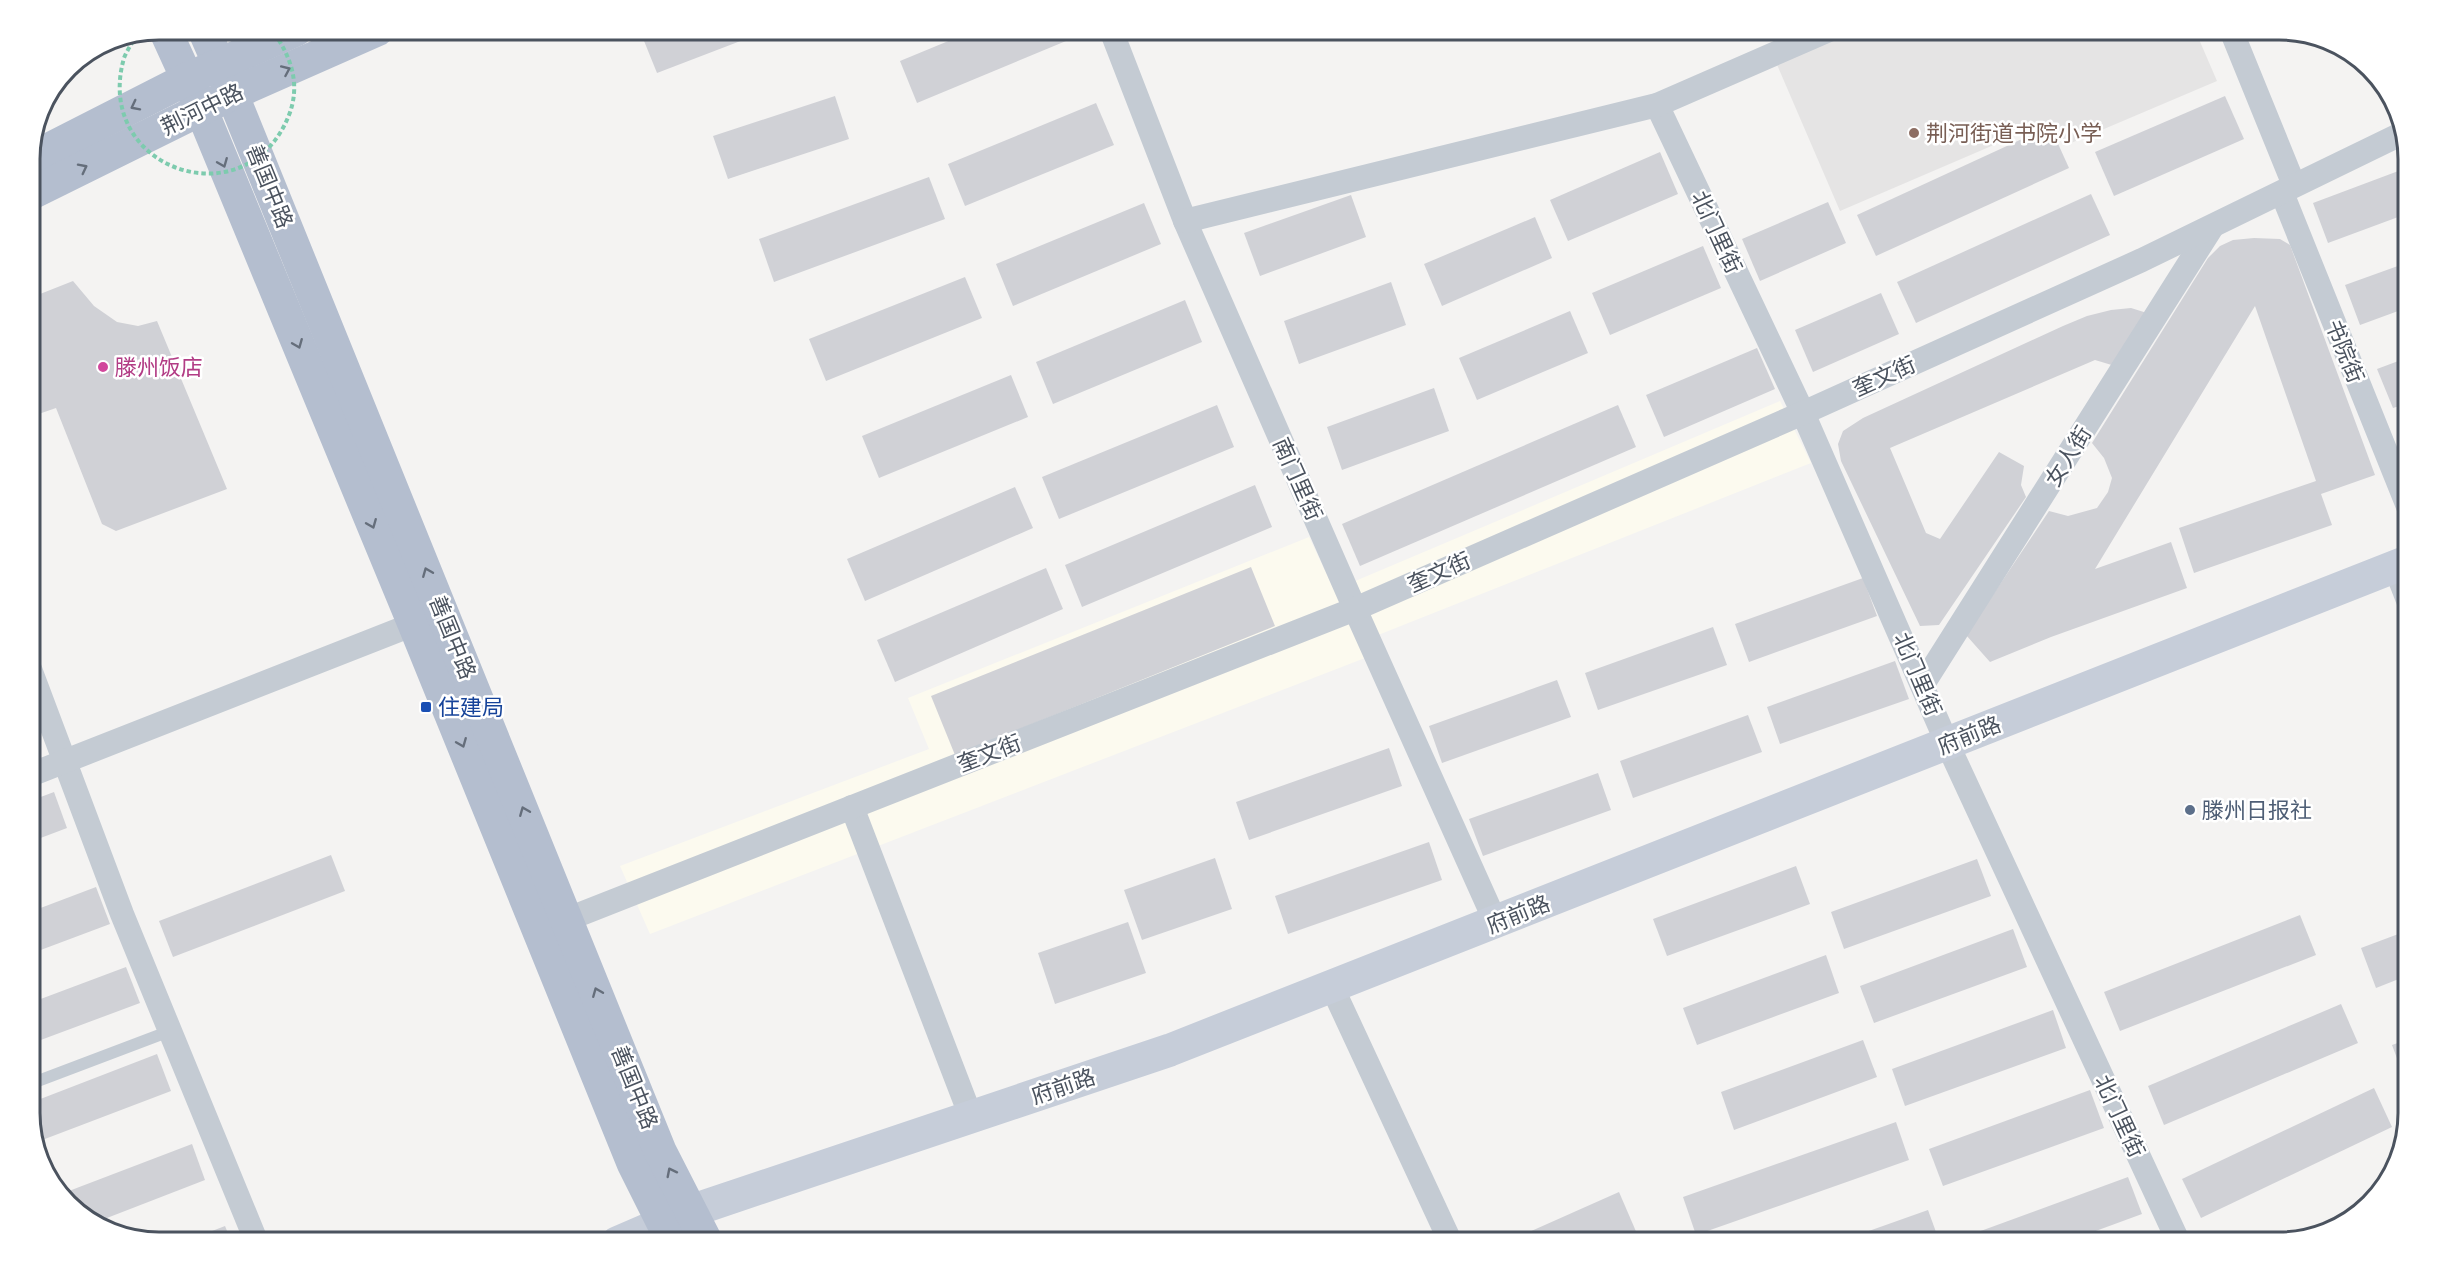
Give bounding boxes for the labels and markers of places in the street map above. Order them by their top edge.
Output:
place label: 荆河街道书院小学 [1926,120,2102,147]
marker: 荆河街道书院小学 [1907,126,1921,140]
place label: 滕州饭店 [115,354,203,381]
marker: 滕州饭店 [96,360,110,374]
place label: 住建局 [438,694,504,721]
marker: 住建局 [419,700,433,714]
place label: 滕州日报社 [2202,797,2312,824]
marker: 滕州日报社 [2183,803,2197,817]

